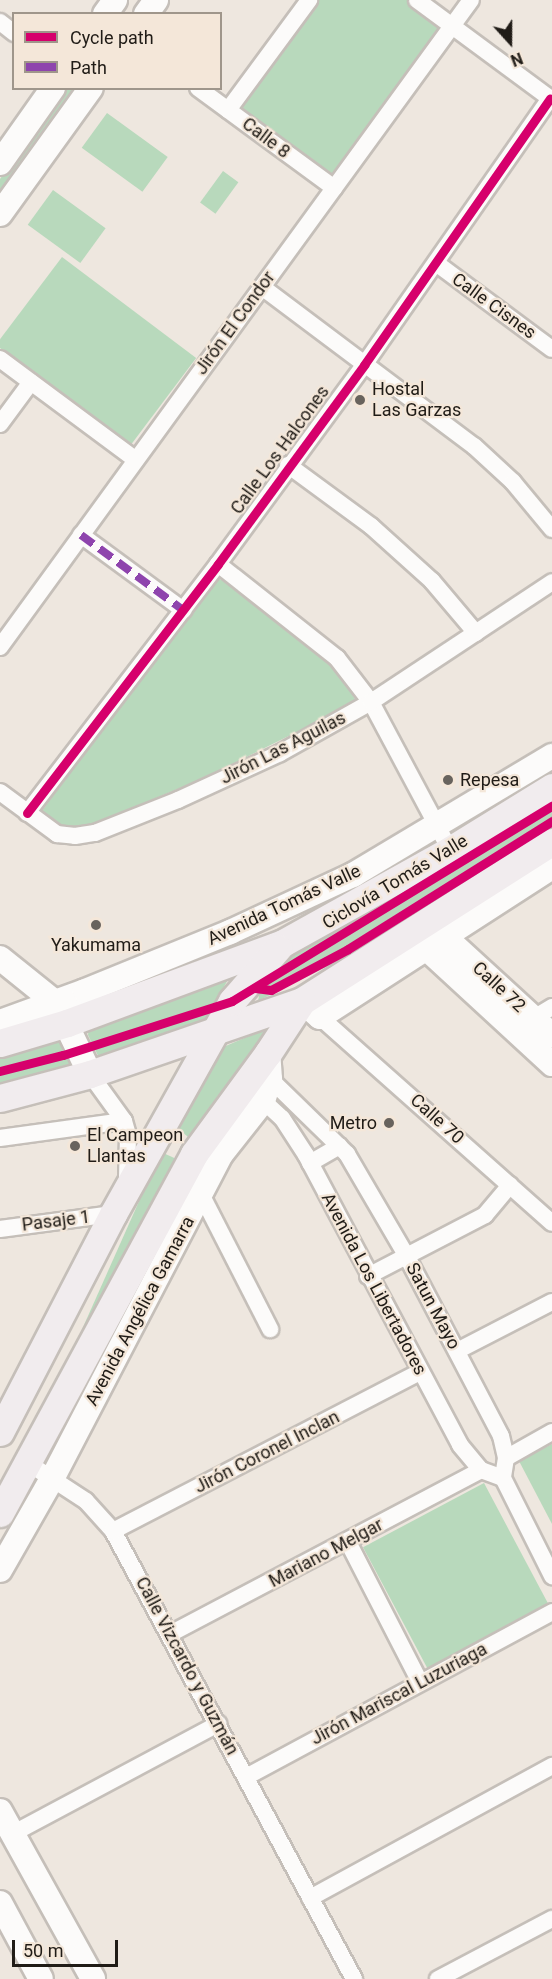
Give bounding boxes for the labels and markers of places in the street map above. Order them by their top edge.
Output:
place label: Hostal Las Garzas [372,379,461,422]
marker: Hostal Las Garzas [353,393,367,407]
place label: Repesa [460,769,519,791]
marker: Repesa [441,773,455,787]
marker: Yakumama [89,918,103,932]
place label: Yakumama [51,934,141,956]
place label: Metro [330,1112,377,1134]
marker: Metro [382,1116,396,1130]
place label: El Campeon Llantas [87,1125,183,1168]
marker: El Campeon Llantas [68,1139,82,1153]

